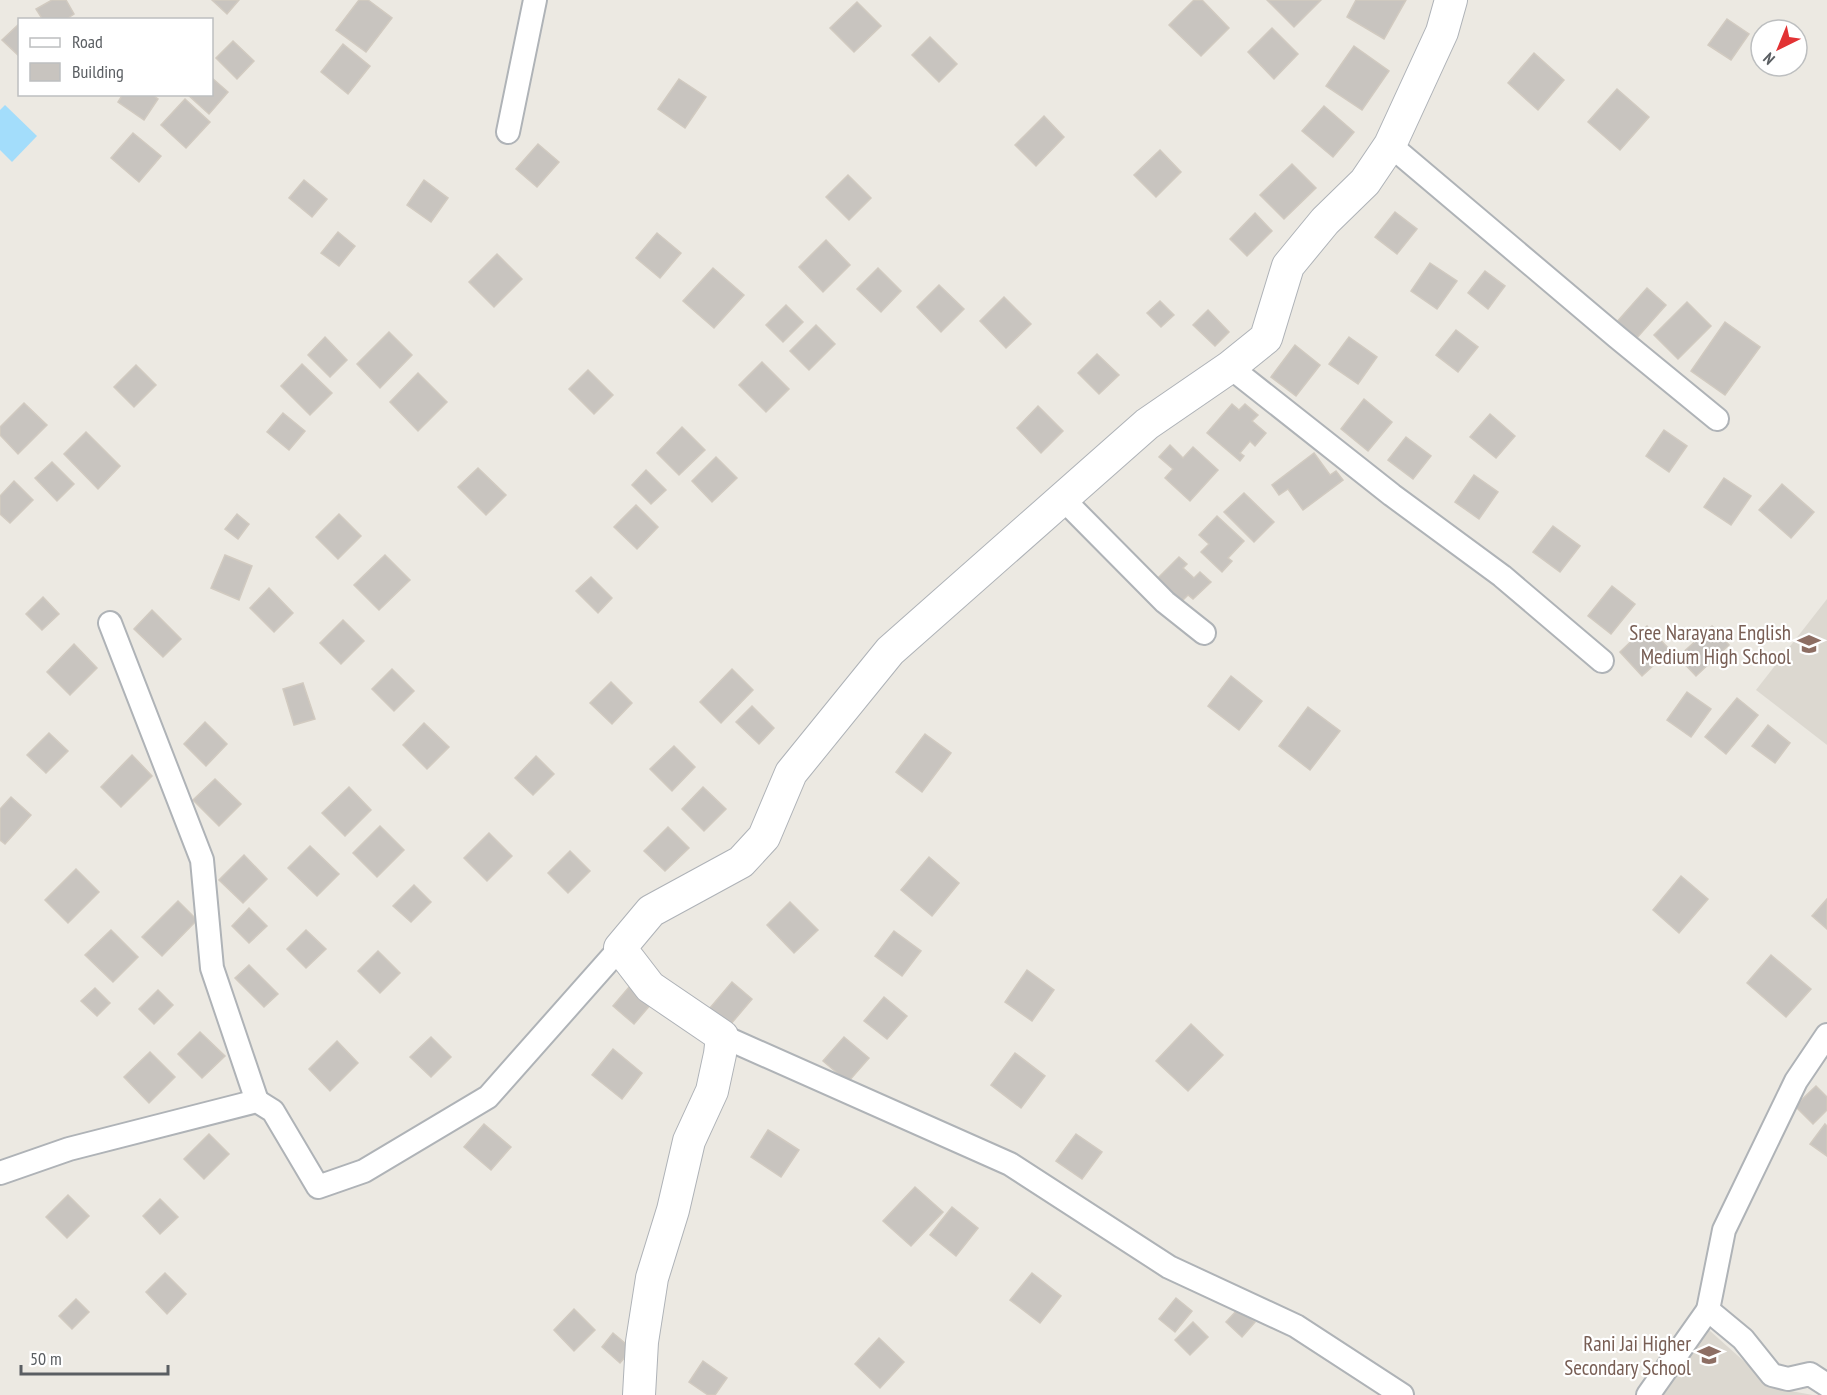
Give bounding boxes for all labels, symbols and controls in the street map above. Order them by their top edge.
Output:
legend [18,18,213,96]
north arrow [1749,18,1809,78]
text: Road [72,30,103,53]
text: N [1759,49,1779,69]
text: Building [72,60,124,83]
place label: Sree Narayana English Medium High School [1629,619,1791,670]
school or university icon: Sree Narayana English Medium High School [1796,631,1822,657]
place label: Rani Jai Higher Secondary School [1564,1330,1691,1381]
scale bar [21,1338,168,1376]
school or university icon: Rani Jai Higher Secondary School [1696,1342,1722,1368]
text: 50 m [30,1347,62,1370]

